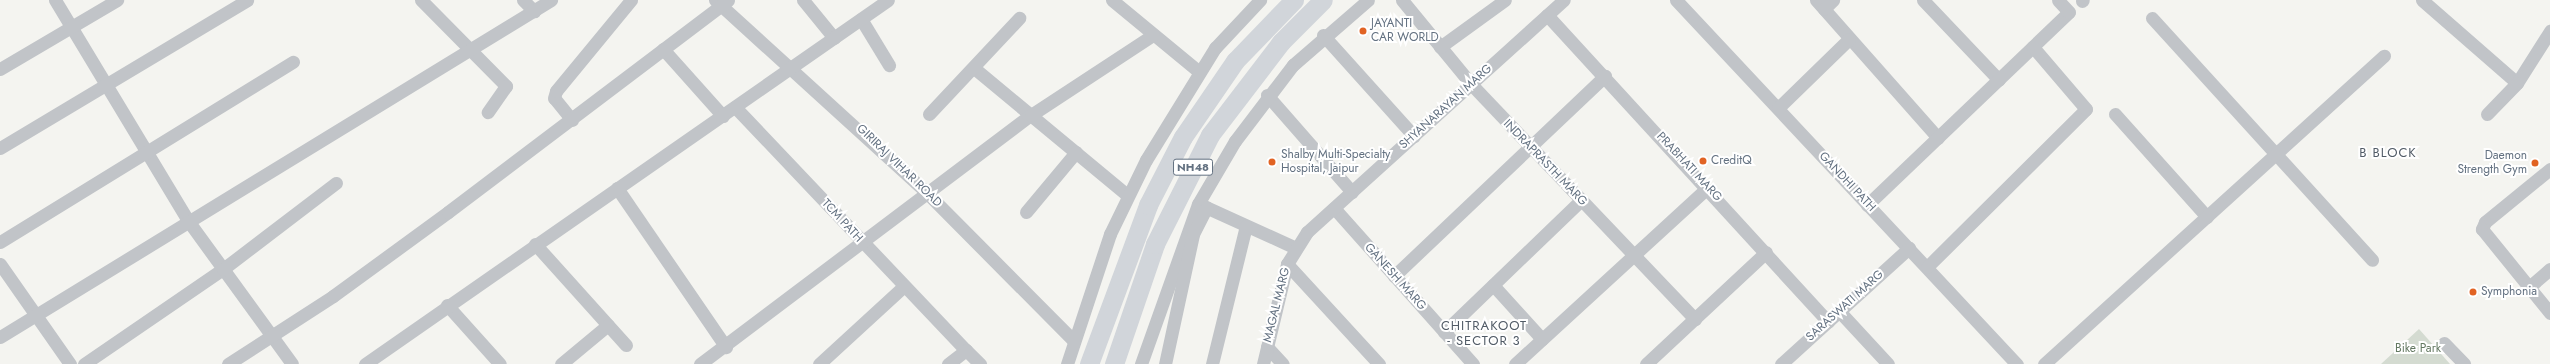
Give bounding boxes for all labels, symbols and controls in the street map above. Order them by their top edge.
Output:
place label: JAYANTI CAR WORLD [1371,17,1439,45]
marker: JAYANTI CAR WORLD [1358,26,1368,36]
street label: SHYANARAYAN MARG [1397,62,1495,152]
street label: INDRAPRASTH MARG [1500,117,1590,209]
street label: GIRIRAJ VIHAR ROAD [853,122,945,210]
street label: PRABHATI MARG [1653,129,1725,205]
district label: B BLOCK [2359,145,2417,161]
place label: Shalby Multi-Specialty Hospital, Jaipur [1281,148,1390,176]
street label: GANDHI PATH [1816,149,1878,215]
place label: Daemon Strength Gym [2457,149,2527,177]
place label: CreditQ [1711,154,1752,168]
marker: Shalby Multi-Specialty Hospital, Jaipur [1266,156,1278,168]
marker: CreditQ [1698,156,1708,166]
road number: NH48 [1173,158,1213,176]
marker: Daemon Strength Gym [2530,158,2540,168]
street label: TCM PATH [818,197,866,245]
street label: GANESH MARG [1361,241,1429,313]
street label: MAGAL MARG [1261,266,1293,344]
street label: SARASWATI MARG [1803,267,1887,345]
place label: Symphonia [2481,285,2537,299]
marker: Symphonia [2468,287,2478,297]
district label: CHITRAKOOT - SECTOR 3 [1441,319,1527,350]
park label: Bike Park [2395,342,2441,356]

